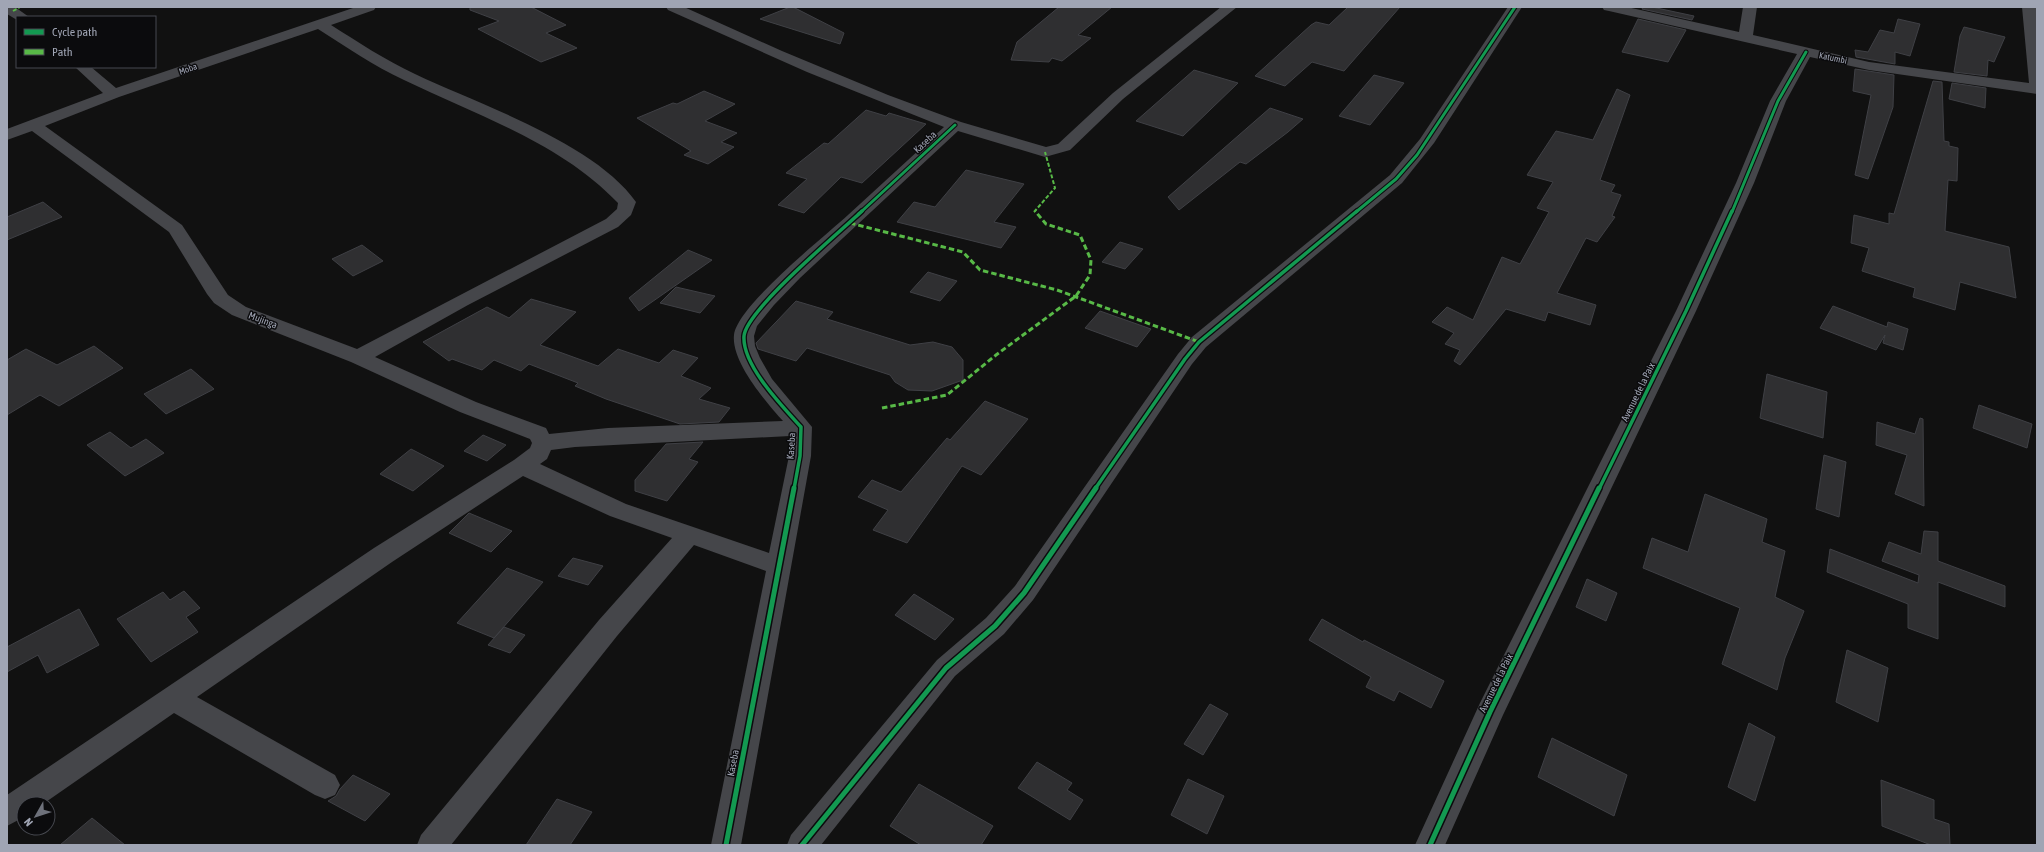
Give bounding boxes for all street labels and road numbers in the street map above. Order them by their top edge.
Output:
street label: Katumbi [1818,50,1848,66]
street label: Moba [178,61,198,77]
street label: Kaseba [911,129,939,155]
street label: Mujinga [247,310,279,331]
street label: Avenue de la Paix [1619,361,1657,423]
street label: Kaseba [785,432,797,460]
street label: Avenue de la Paix [1477,652,1515,714]
street label: Kaseba [725,748,741,777]

